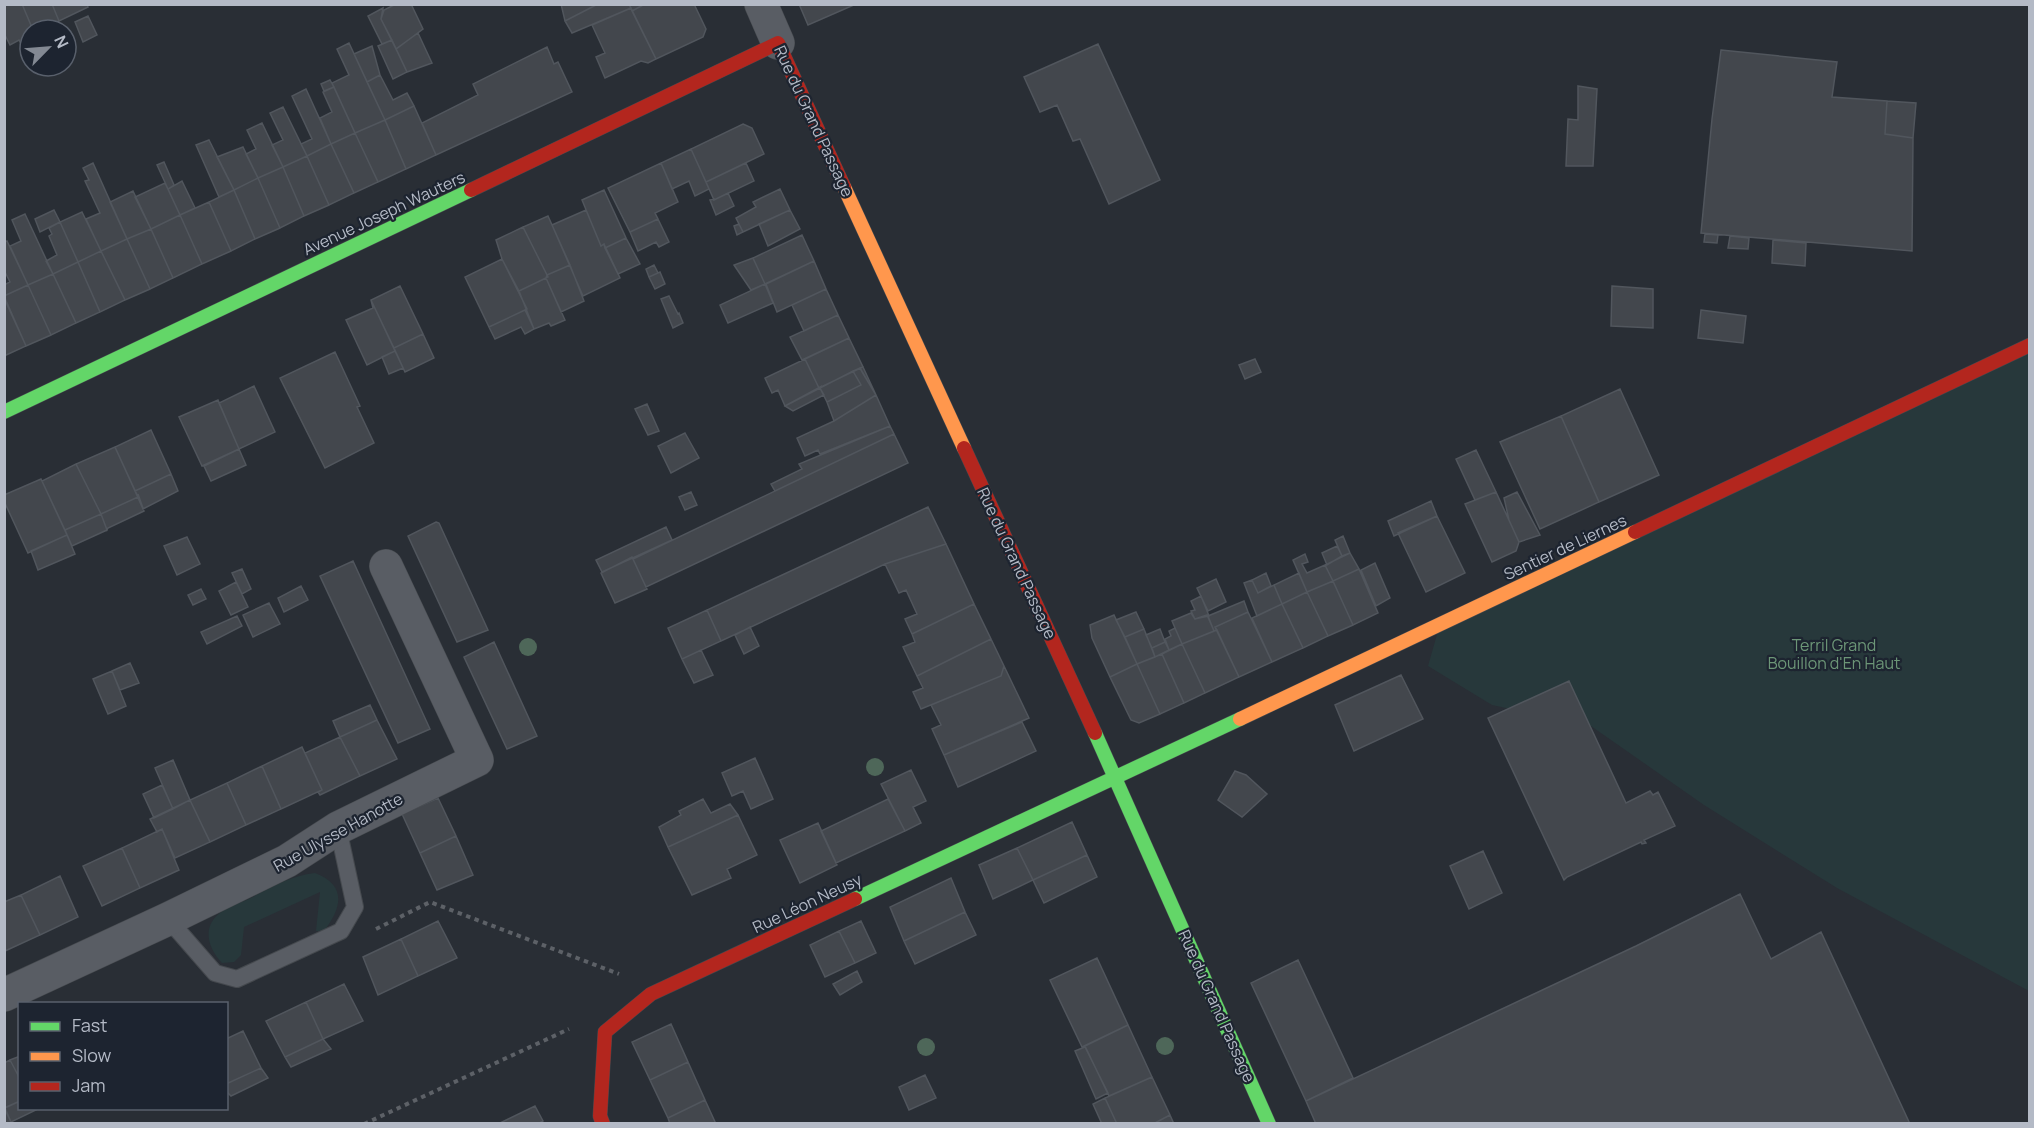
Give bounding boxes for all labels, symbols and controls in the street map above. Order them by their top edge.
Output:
north arrow [18,18,78,78]
text: N [49,32,74,52]
street label: Rue du Grand Passage [769,42,859,200]
street label: Avenue Joseph Wauters [299,166,469,260]
street label: Rue du Grand Passage [972,484,1062,642]
street label: Sentier de Liernes [1500,509,1630,585]
park label: Terril Grand Bouillon d'En Haut [1768,634,1900,674]
street label: Rue Ulysse Hanotte [269,787,407,877]
street label: Rue Léon Neusy [749,868,866,938]
street label: Rue du Grand Passage [1173,926,1261,1086]
legend [18,1002,228,1110]
text: Fast [72,1013,107,1037]
text: Slow [72,1043,112,1067]
text: Jam [72,1073,106,1097]

